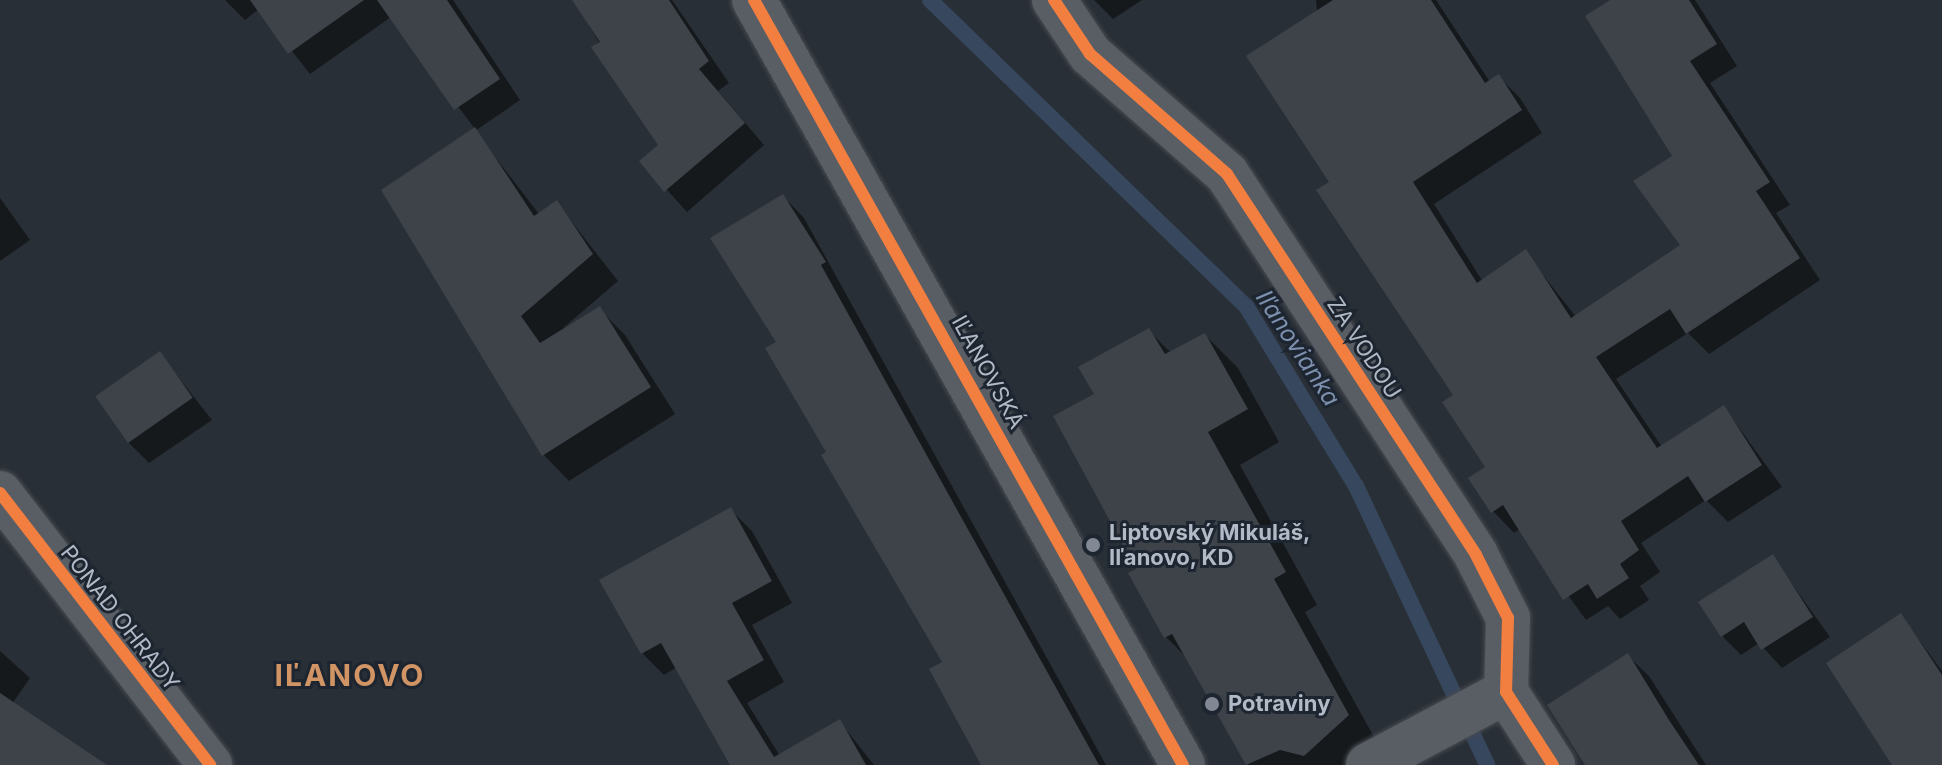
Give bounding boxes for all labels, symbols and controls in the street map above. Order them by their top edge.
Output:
water label: Iľanovianka [1250,285,1346,411]
street label: ZA VODOU [1321,292,1407,404]
street label: IĽANOVSKÁ [946,311,1030,433]
place label: Liptovský Mikuláš, Iľanovo, KD [1109,519,1310,570]
marker: Liptovský Mikuláš, Iľanovo, KD [1084,536,1102,554]
street label: PONAD OHRADY [55,540,185,696]
district label: IĽANOVO [275,657,425,693]
place label: Potraviny [1228,691,1330,717]
marker: Potraviny [1203,695,1221,713]

